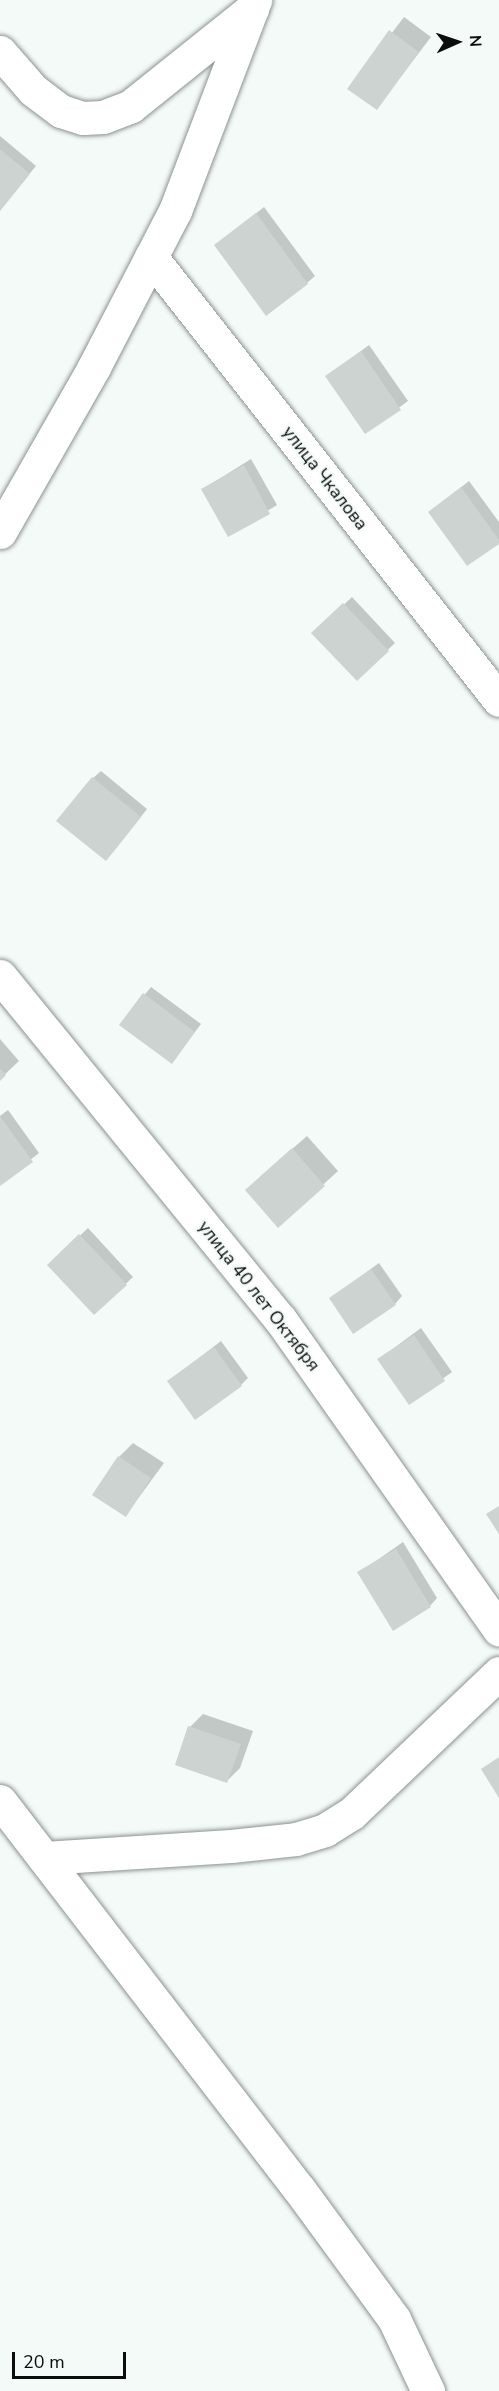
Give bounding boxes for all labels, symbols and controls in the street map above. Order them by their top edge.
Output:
north arrow [427,12,487,72]
text: N [464,35,486,48]
street label: улица Чкалова [278,422,372,534]
street label: улица 40 лет Октября [193,1216,325,1376]
scale bar [15,2340,129,2378]
text: 20 m [23,2350,65,2374]

